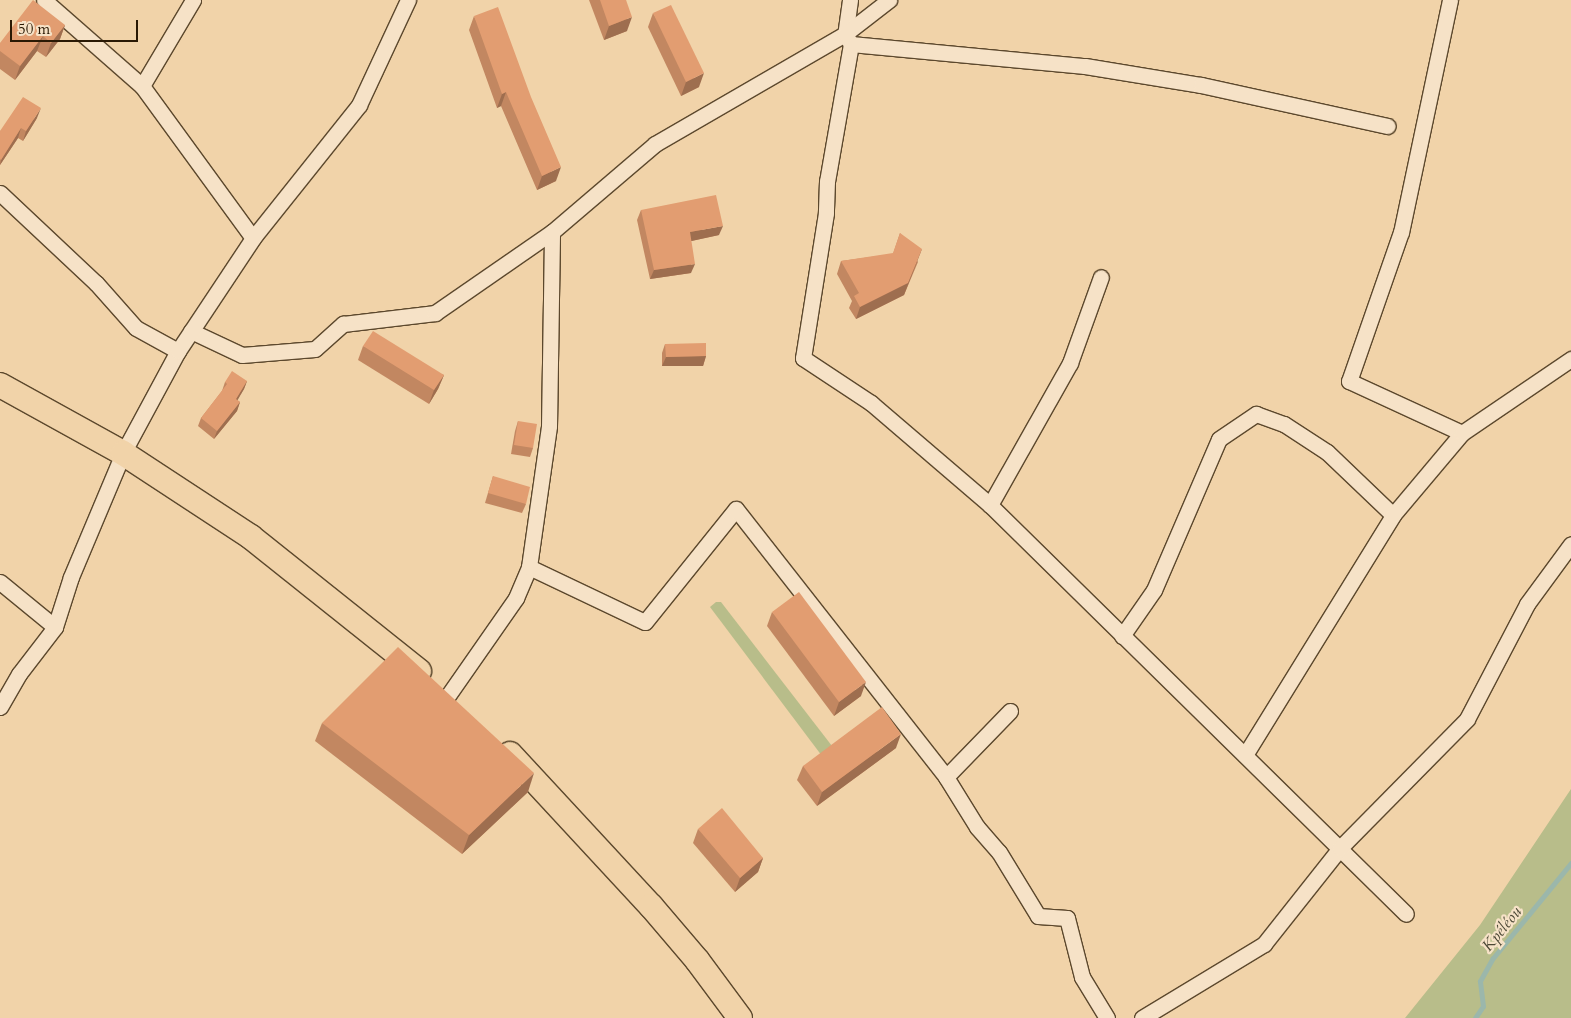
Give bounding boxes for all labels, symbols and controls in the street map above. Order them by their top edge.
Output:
scale bar [12,10,140,42]
text: 50 m [18,19,50,39]
water label: Kpéléou [1478,903,1526,955]

